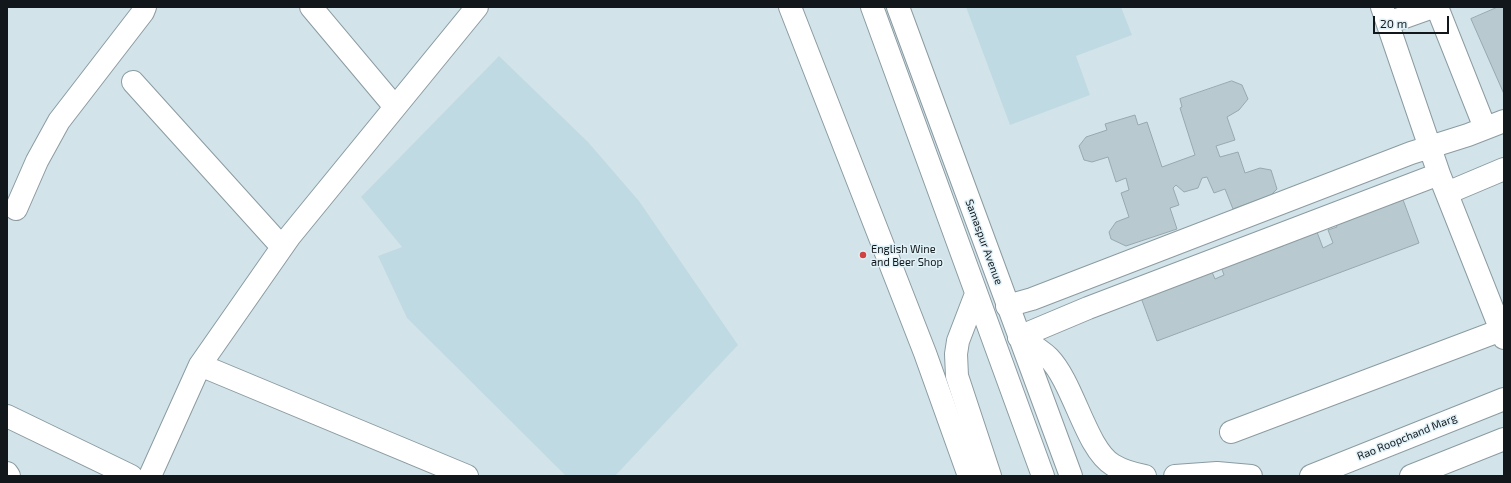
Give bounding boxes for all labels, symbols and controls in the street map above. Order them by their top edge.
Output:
scale bar [1375,8,1451,34]
text: 20 m [1380,16,1407,30]
street label: Samaspur Avenue [962,198,1006,286]
place label: English Wine and Beer Shop [871,242,943,268]
marker: English Wine and Beer Shop [858,250,868,260]
street label: Rao Roopchand Marg [1355,411,1459,463]

